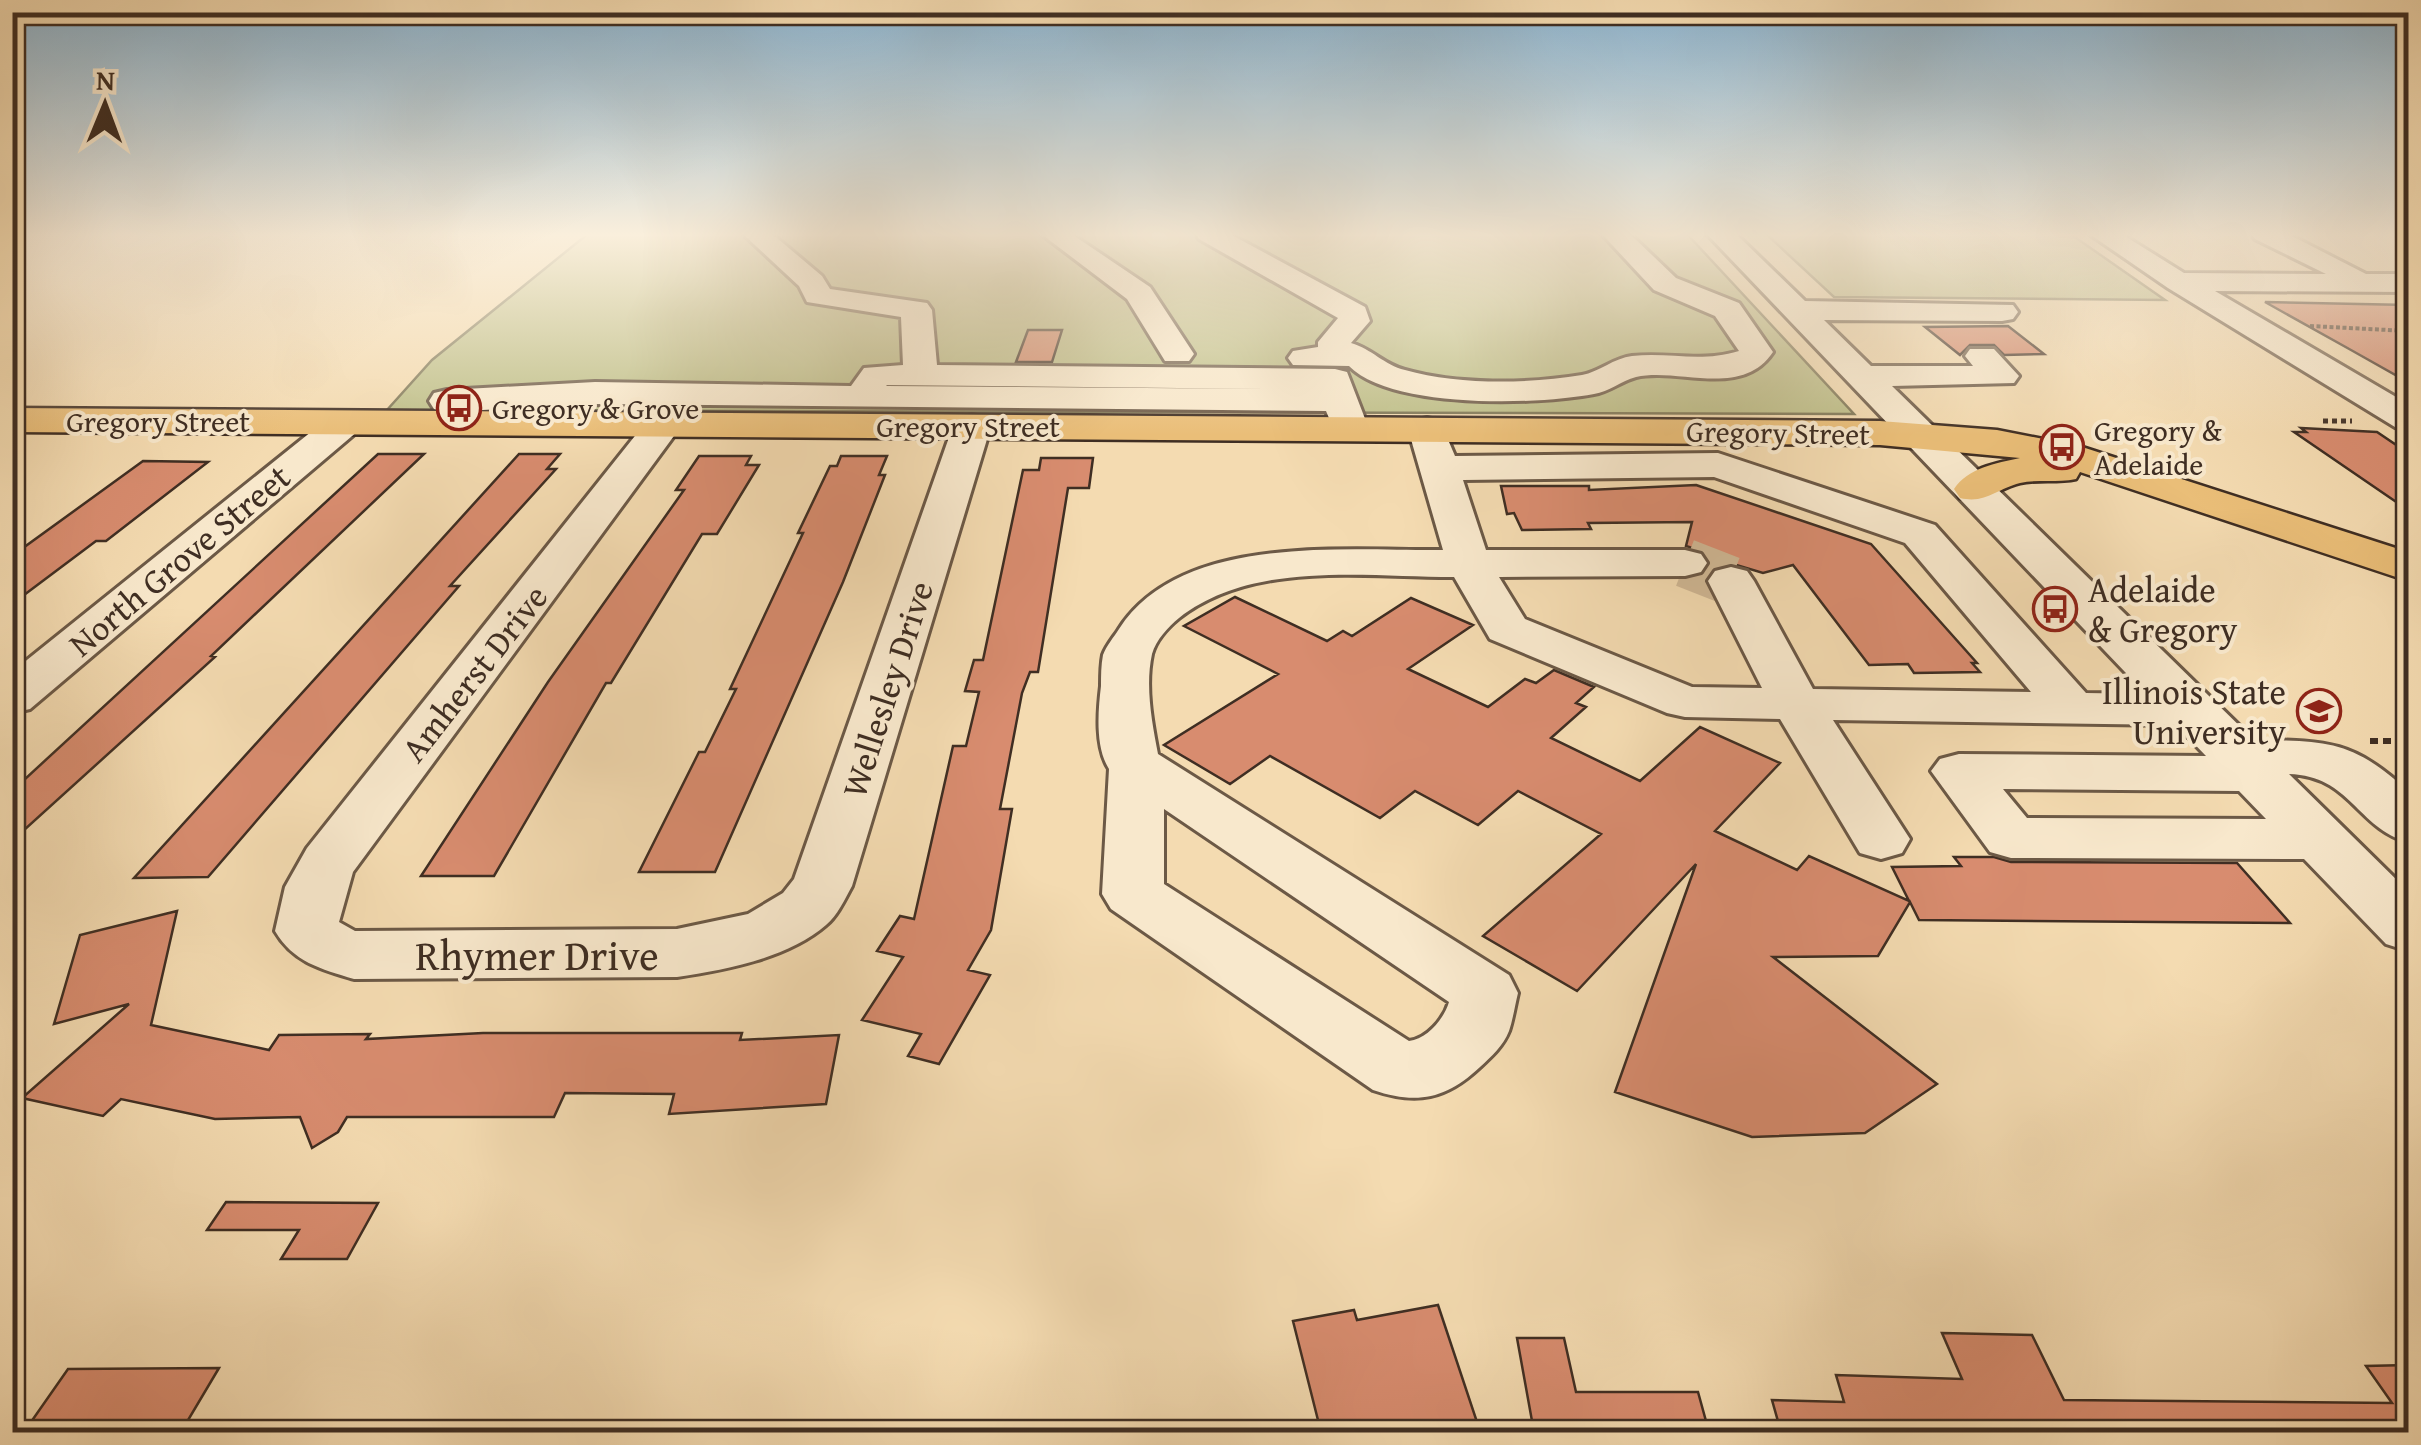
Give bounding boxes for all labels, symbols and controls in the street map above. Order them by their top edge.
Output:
north arrow [55,55,155,155]
text: N [96,59,115,100]
bus stop icon: Gregory & Grove [436,385,482,431]
place label: Gregory & Grove [492,386,699,430]
street label: Gregory Street [66,399,250,443]
street label: Gregory Street [876,404,1060,448]
street label: Gregory Street [1686,408,1871,456]
place label: Gregory & Adelaide [2094,408,2223,486]
bus stop icon: Gregory & Adelaide [2039,424,2085,470]
street label: North Grove Street [57,452,301,668]
place label: Adelaide & Gregory [2088,564,2238,655]
street label: Amherst Drive [388,573,560,773]
street label: Wellesley Drive [828,574,946,804]
bus stop icon: Adelaide & Gregory [2032,586,2078,632]
place label: Illinois State University [2102,666,2287,757]
school or university icon: Illinois State University [2296,688,2342,734]
street label: Rhymer Drive [415,924,659,985]

